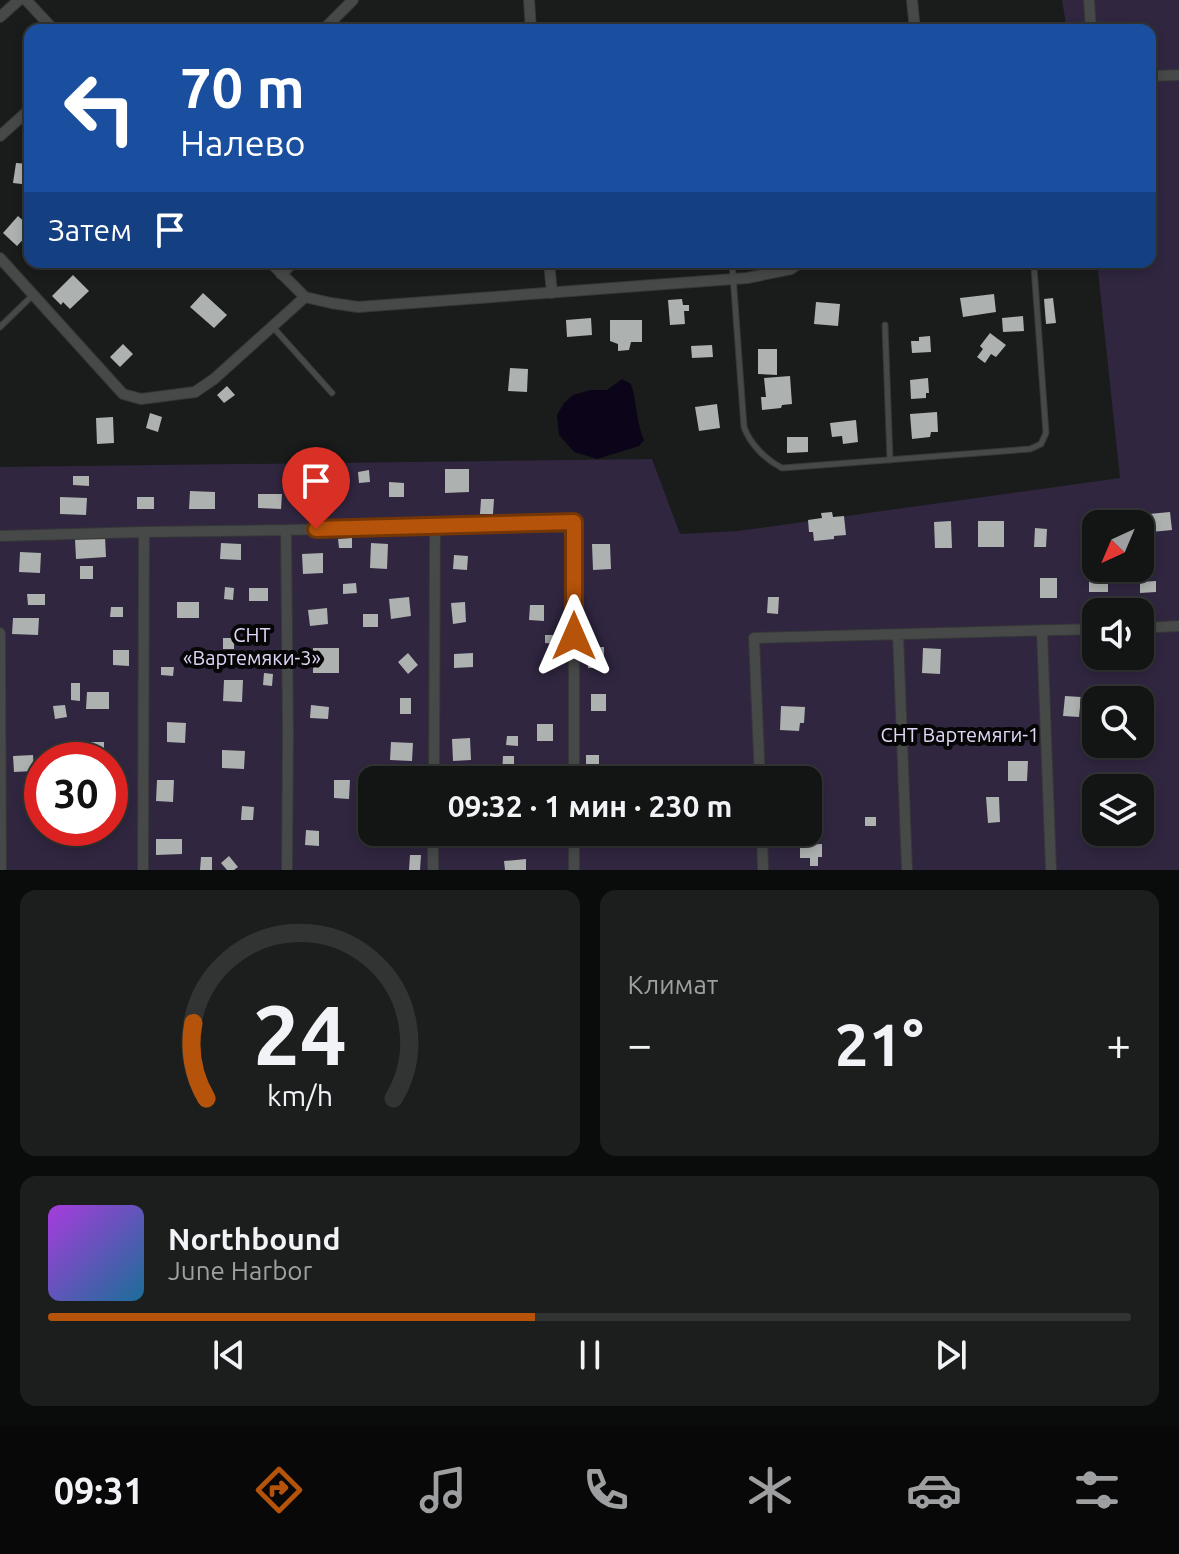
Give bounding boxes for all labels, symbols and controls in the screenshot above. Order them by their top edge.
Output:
icon: left [48,56,152,160]
text: 70 m [180,56,305,119]
text: Налево [180,122,305,163]
icon: arrive [148,208,192,252]
text: Затем [48,213,132,247]
pin [282,447,350,529]
icon: arrive [294,459,338,503]
north arrow [1082,510,1154,582]
map controls [1082,510,1154,846]
position arrow [532,594,616,678]
button: sound [1082,598,1154,670]
park label: СНТ «Вартемяки-3» [183,623,321,669]
button: search [1082,686,1154,758]
park label: СНТ Вартемяги-1 [881,723,1039,746]
speed limit sign: 30 [24,742,128,846]
button: layers [1082,774,1154,846]
text: 09:32 · 1 мин · 230 m [448,789,732,823]
text: Климат [628,970,718,999]
text: 24 [253,987,347,1081]
text: 21° [835,1010,924,1077]
text: − [628,1019,652,1068]
text: + [1106,1019,1131,1068]
text: km/h [267,1079,333,1111]
text: Northbound [168,1222,340,1256]
text: June Harbor [168,1256,312,1285]
icon: previous [207,1333,251,1377]
icon: pause [568,1333,612,1377]
icon: next [929,1333,973,1377]
icon: directions [251,1462,307,1518]
icon: music [415,1462,471,1518]
icon: phone [578,1462,634,1518]
icon: climate [742,1462,798,1518]
icon: car [906,1462,962,1518]
icon: filters [1069,1462,1125,1518]
text: 09:31 [54,1470,144,1511]

